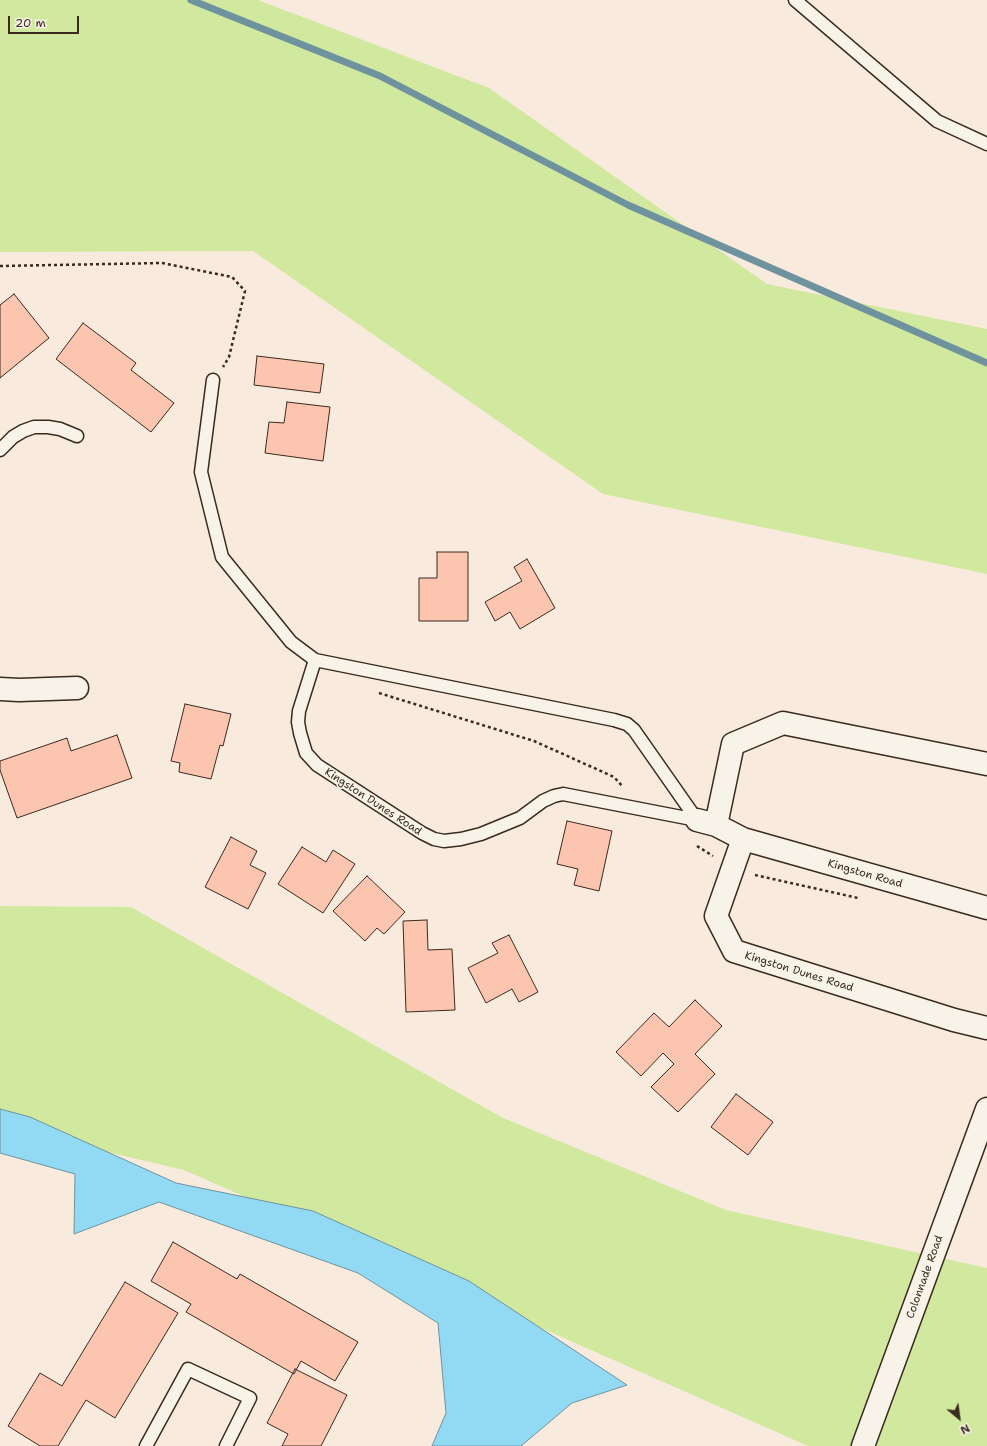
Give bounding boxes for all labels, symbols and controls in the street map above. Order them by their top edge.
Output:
scale bar [10,8,81,34]
text: 20 m [15,15,46,31]
street label: Kingston Dunes Road [322,766,424,838]
street label: Kingston Road [826,857,904,891]
street label: Kingston Dunes Road [743,949,855,995]
street label: Colonnade Road [904,1234,946,1320]
north arrow [939,1398,979,1438]
text: N [958,1420,973,1438]

